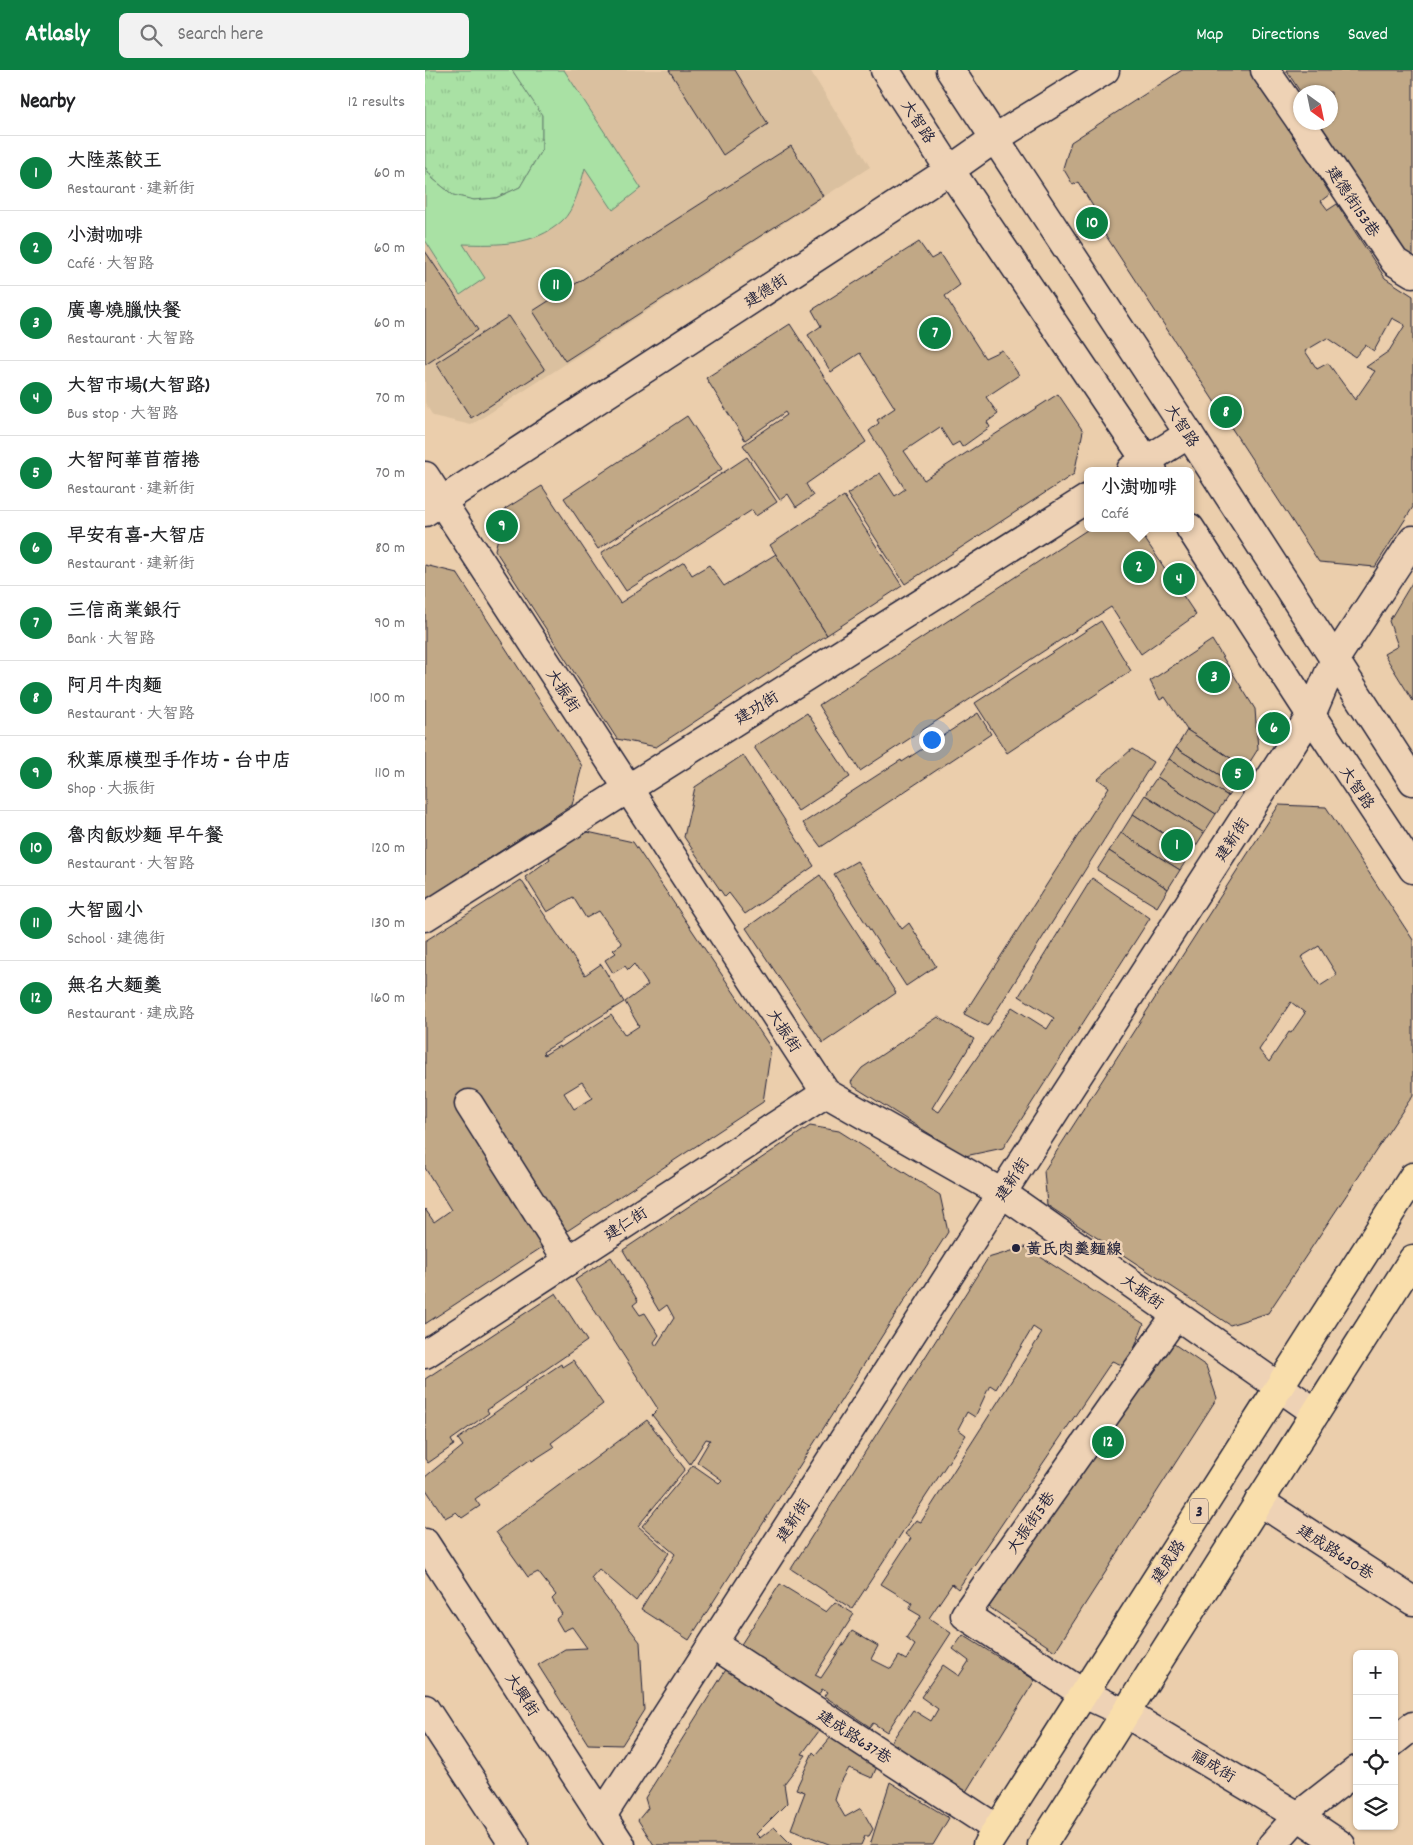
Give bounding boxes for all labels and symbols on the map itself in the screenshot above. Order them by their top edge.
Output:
north arrow [1293,85,1338,130]
street label: 大智路 [894,96,940,149]
street label: 建德街153巷 [1319,162,1384,243]
pin: 10 [1076,204,1108,242]
pin: 11 [540,266,572,304]
street label: 建德街 [740,269,793,315]
pin: 7 [919,314,951,352]
pin: 8 [1210,393,1242,431]
street label: 大智路 [1158,400,1204,453]
pin: 9 [486,507,518,545]
pin: 2 [1123,548,1155,586]
pin: 4 [1163,560,1195,598]
pin: 3 [1198,658,1230,696]
street label: 大振街 [539,665,585,718]
street label: 建功街 [731,687,784,732]
pin: 6 [1258,709,1290,747]
your location [919,727,945,753]
pin: 5 [1222,755,1254,793]
street label: 大智路 [1333,762,1379,815]
street label: 建新街 [1210,814,1256,867]
pin: 1 [1161,826,1193,864]
street label: 大振街 [760,1005,806,1058]
street label: 建新街 [990,1154,1036,1207]
street label: 建仁街 [600,1202,653,1248]
place label: 黃氏肉羹麵線 [1026,1239,1122,1262]
marker: 黃氏肉羹麵線 [1010,1242,1022,1254]
street label: 大振街 [1115,1270,1168,1316]
pin: 12 [1092,1423,1124,1461]
street label: 大振街5巷 [1002,1488,1062,1559]
street label: 建新街 [771,1495,817,1548]
road number: 3 [1190,1498,1208,1524]
street label: 建成路630巷 [1292,1520,1378,1587]
street label: 建成路 [1146,1536,1192,1589]
street label: 大興街 [498,1669,544,1722]
street label: 建成路637巷 [812,1705,896,1771]
street label: 福成街 [1186,1745,1239,1789]

